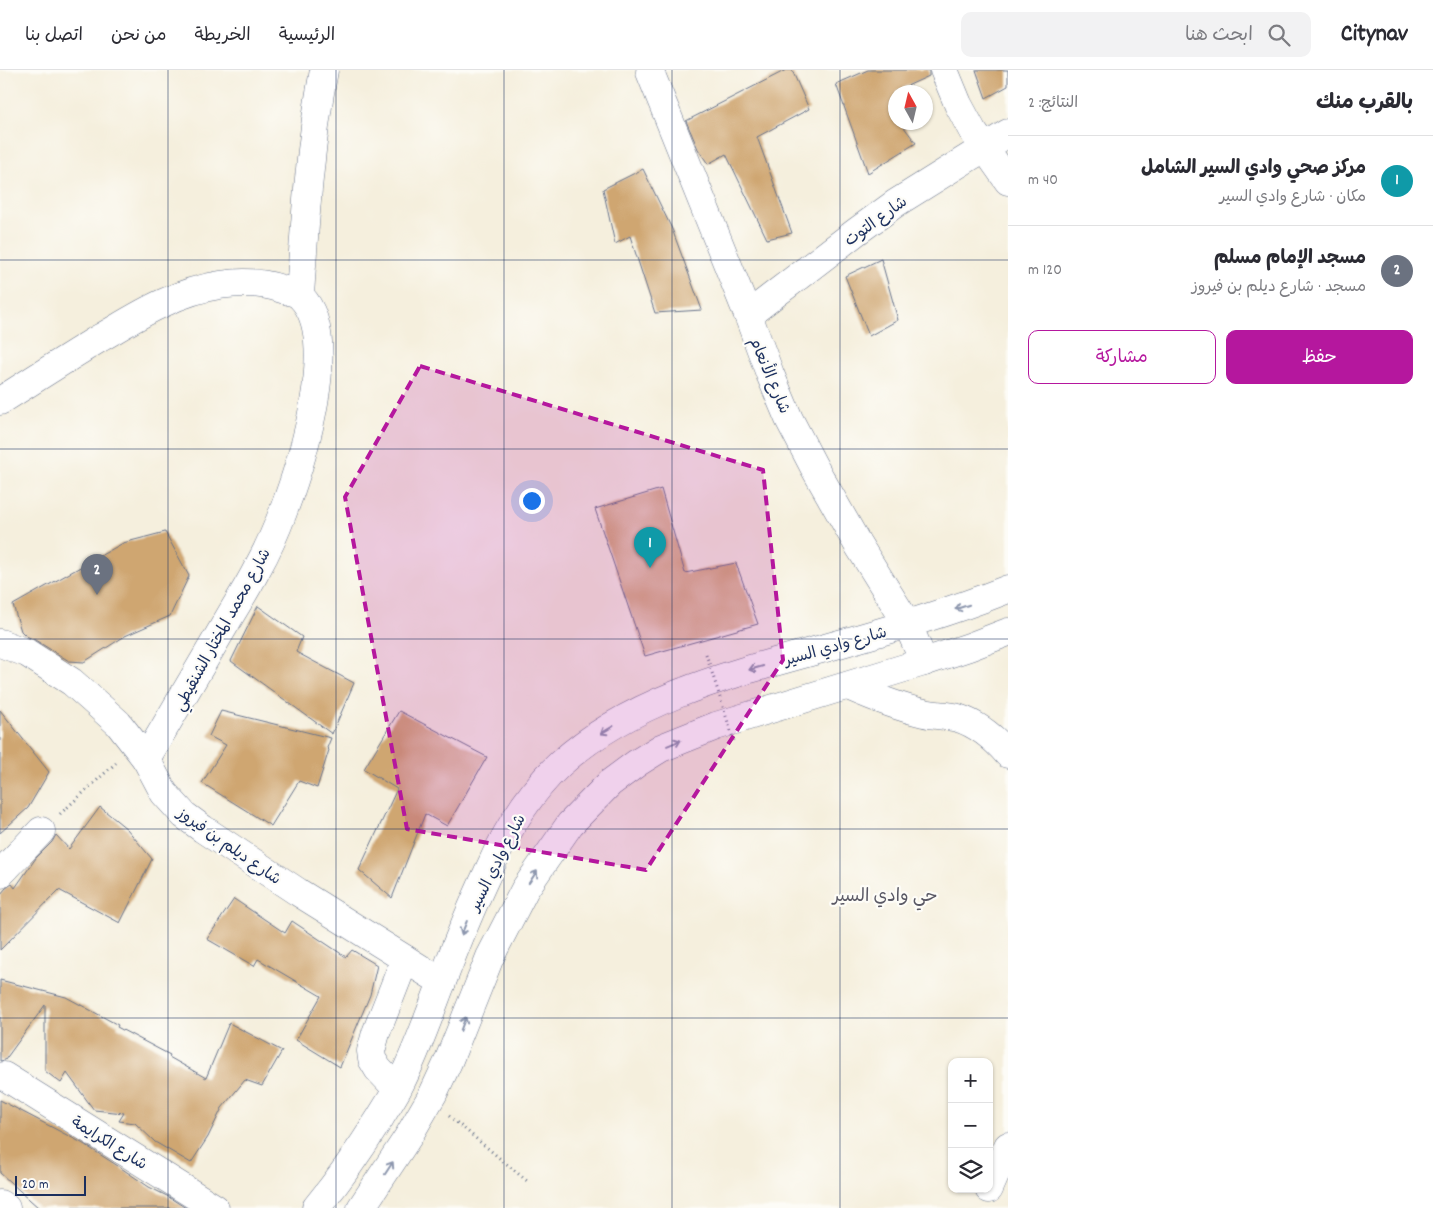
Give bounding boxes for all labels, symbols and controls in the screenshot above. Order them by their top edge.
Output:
search box [961,12,1311,57]
text: Citynav [1341,18,1408,52]
icon: search [1265,21,1293,49]
text: ابحث هنا [1185,23,1253,50]
text: اتصل بنا [25,24,83,49]
text: من نحن [111,24,167,49]
text: الخريطة [195,24,251,49]
text: الرئيسية [279,24,335,49]
north arrow [888,85,933,130]
text: بالقرب منك [1316,89,1413,119]
text: النتائج: 2 [1028,92,1078,115]
text: مركز صحي وادي السير الشامل [1141,156,1366,183]
text: 40 m [1028,169,1058,192]
text: 1 [1395,169,1399,192]
text: مكان · شارع وادي السير [1219,186,1366,209]
street label: شارع التوت [840,191,913,253]
text: مسجد الإمام مسلم [1214,246,1366,273]
text: 120 m [1028,259,1062,282]
text: 2 [1394,259,1401,282]
text: مسجد · شارع ديلم بن فيروز [1192,276,1366,299]
button: مشاركة [1028,330,1216,384]
button: حفظ [1226,330,1413,384]
street label: شارع الأنعام [742,334,796,418]
your location [519,488,545,514]
pin: 1 [634,527,666,568]
street label: شارع محمد المختار الشنقيطي [169,545,278,716]
pin: 2 [81,554,113,595]
one-way arrow [955,602,971,612]
street label: شارع وادي السير [780,622,890,674]
one-way arrow [749,663,765,673]
one-way arrow [600,725,614,735]
one-way arrow [666,738,681,747]
street label: شارع ديلم بن فيروز [170,801,285,891]
street label: شارع وادي السير [463,811,533,917]
one-way arrow [528,871,538,885]
district label: حي وادي السير [831,885,938,911]
one-way arrow [458,921,467,936]
one-way arrow [459,1016,468,1032]
map controls [948,1058,993,1193]
button: + [948,1058,993,1103]
button: − [948,1103,993,1148]
street label: شارع الكرايمة [66,1112,151,1177]
button: layers [948,1148,993,1193]
one-way arrow [384,1161,394,1175]
scale bar [15,1173,86,1196]
text: 20 m [22,1175,49,1195]

